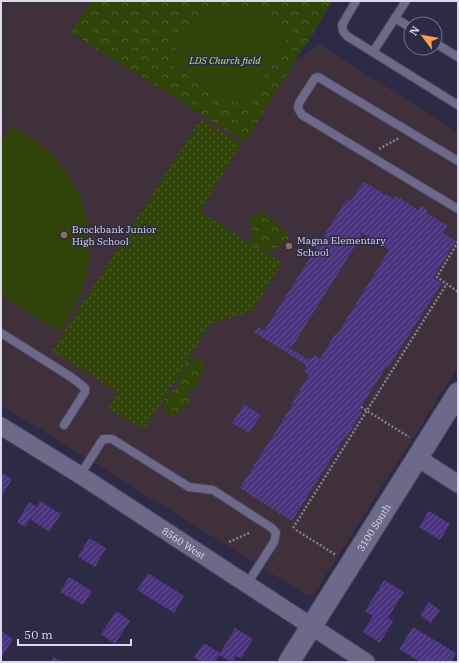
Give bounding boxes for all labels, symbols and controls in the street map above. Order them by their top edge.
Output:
north arrow [403,16,443,56]
text: N [406,23,423,38]
park label: LDS Church field [188,54,261,67]
place label: Brockbank Junior High School [72,223,157,248]
marker: Brockbank Junior High School [59,230,69,240]
place label: Magna Elementary School [297,234,387,259]
marker: Magna Elementary School [284,241,294,251]
street label: 3100 South [354,501,393,554]
street label: 8560 West [160,524,208,562]
scale bar [18,621,131,647]
text: 50 m [24,627,53,642]

